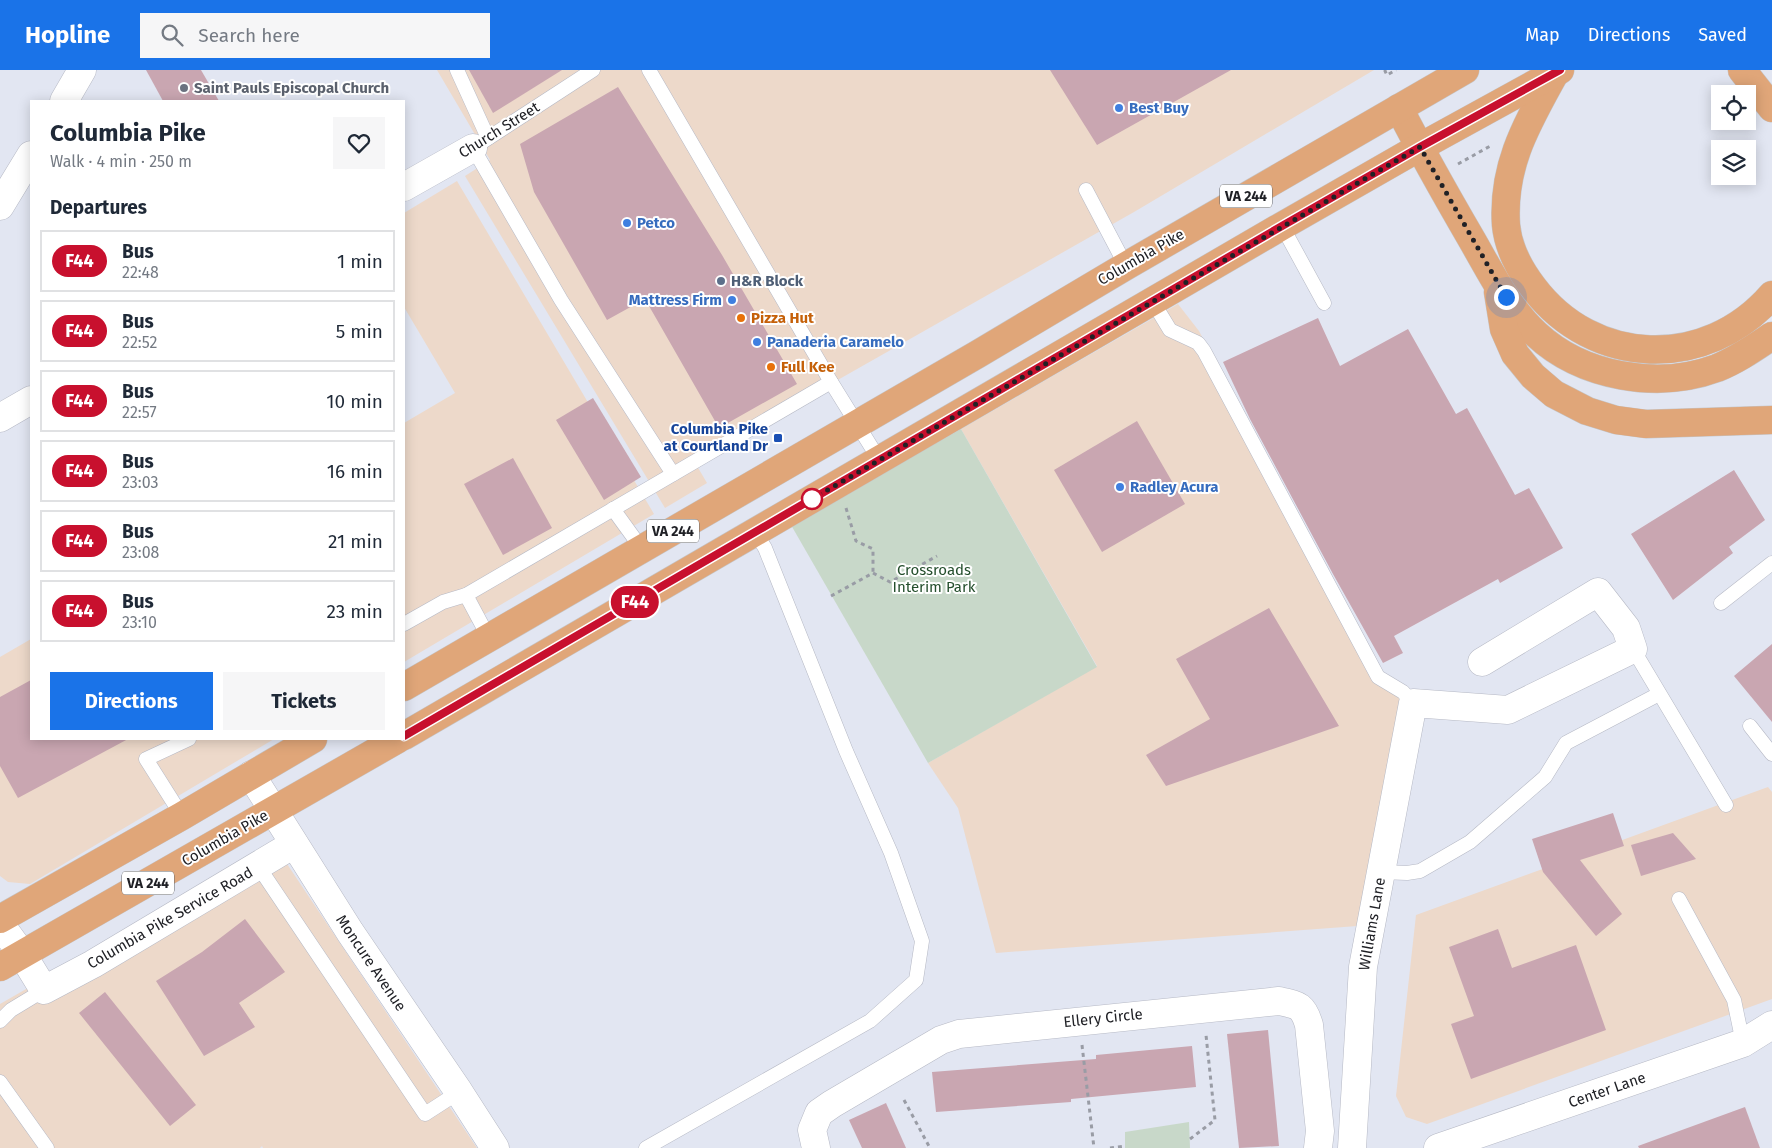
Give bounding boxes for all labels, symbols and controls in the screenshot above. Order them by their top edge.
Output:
search box [140,13,490,58]
text: Hopline [25,21,110,49]
icon: search [158,21,186,49]
text: Search here [198,24,300,47]
text: Map [1525,24,1560,46]
text: Directions [1588,24,1670,46]
text: Saved [1698,24,1747,46]
place label: Saint Pauls Episcopal Church [194,79,389,97]
marker: Saint Pauls Episcopal Church [178,82,190,94]
map controls [1711,85,1756,185]
button: locate [1711,85,1756,130]
street label: Church Street [455,98,543,162]
place label: Best Buy [1129,99,1189,117]
marker: Best Buy [1113,102,1125,114]
button: heart [333,117,385,169]
text: Columbia Pike [50,119,206,147]
button: layers [1711,140,1756,185]
text: Walk · 4 min · 250 m [50,152,192,171]
road number: VA 244 [1220,184,1272,208]
text: Departures [50,196,147,219]
place label: Petco [637,214,675,232]
marker: Petco [621,217,633,229]
street label: Columbia Pike [1095,225,1187,289]
text: Bus [122,240,154,263]
text: F44 [65,250,94,272]
text: 1 min [337,250,383,273]
text: 22:48 [122,263,159,282]
place label: H&R Block [731,272,804,290]
marker: H&R Block [715,275,727,287]
your location [1494,285,1519,310]
place label: Mattress Firm [629,291,722,309]
marker: Mattress Firm [726,294,738,306]
place label: Pizza Hut [751,309,814,327]
text: Bus [122,310,154,333]
marker: Pizza Hut [735,312,747,324]
text: F44 [65,320,94,342]
text: 5 min [336,320,383,343]
text: 22:52 [122,333,158,352]
place label: Panaderia Caramelo [767,333,904,351]
marker: Panaderia Caramelo [751,336,763,348]
place label: Full Kee [781,358,835,376]
marker: Full Kee [765,361,777,373]
text: Bus [122,380,154,403]
text: F44 [65,390,94,412]
text: 10 min [326,390,383,413]
text: 22:57 [122,403,156,422]
place label: Columbia Pike at Courtland Dr [664,420,769,455]
marker: Columbia Pike at Courtland Dr [772,432,784,444]
text: Bus [122,450,154,473]
text: F44 [65,460,94,482]
text: 16 min [327,460,383,483]
text: 23:03 [122,473,158,492]
place label: Radley Acura [1130,478,1218,496]
marker: Radley Acura [1114,481,1126,493]
unlabelled marker [801,488,823,510]
text: Bus [122,520,154,543]
road number: VA 244 [647,520,699,542]
text: F44 [65,530,94,552]
text: 21 min [328,530,383,553]
text: 23:08 [122,543,159,562]
park label: Crossroads Interim Park [893,561,976,596]
line badge: F44 [606,586,664,618]
text: Bus [122,590,154,613]
text: F44 [621,591,649,613]
text: F44 [65,600,94,622]
text: 23 min [326,600,383,623]
text: 23:10 [122,613,157,632]
button: Directions [50,672,213,730]
button: Tickets [223,672,385,730]
street label: Columbia Pike [179,806,271,870]
street label: Columbia Pike Service Road [84,863,256,973]
road number: VA 244 [122,871,174,894]
street label: Williams Lane [1355,876,1389,972]
street label: Moncure Avenue [332,911,410,1015]
street label: Ellery Circle [1062,1005,1144,1031]
street label: Center Lane [1566,1068,1648,1112]

